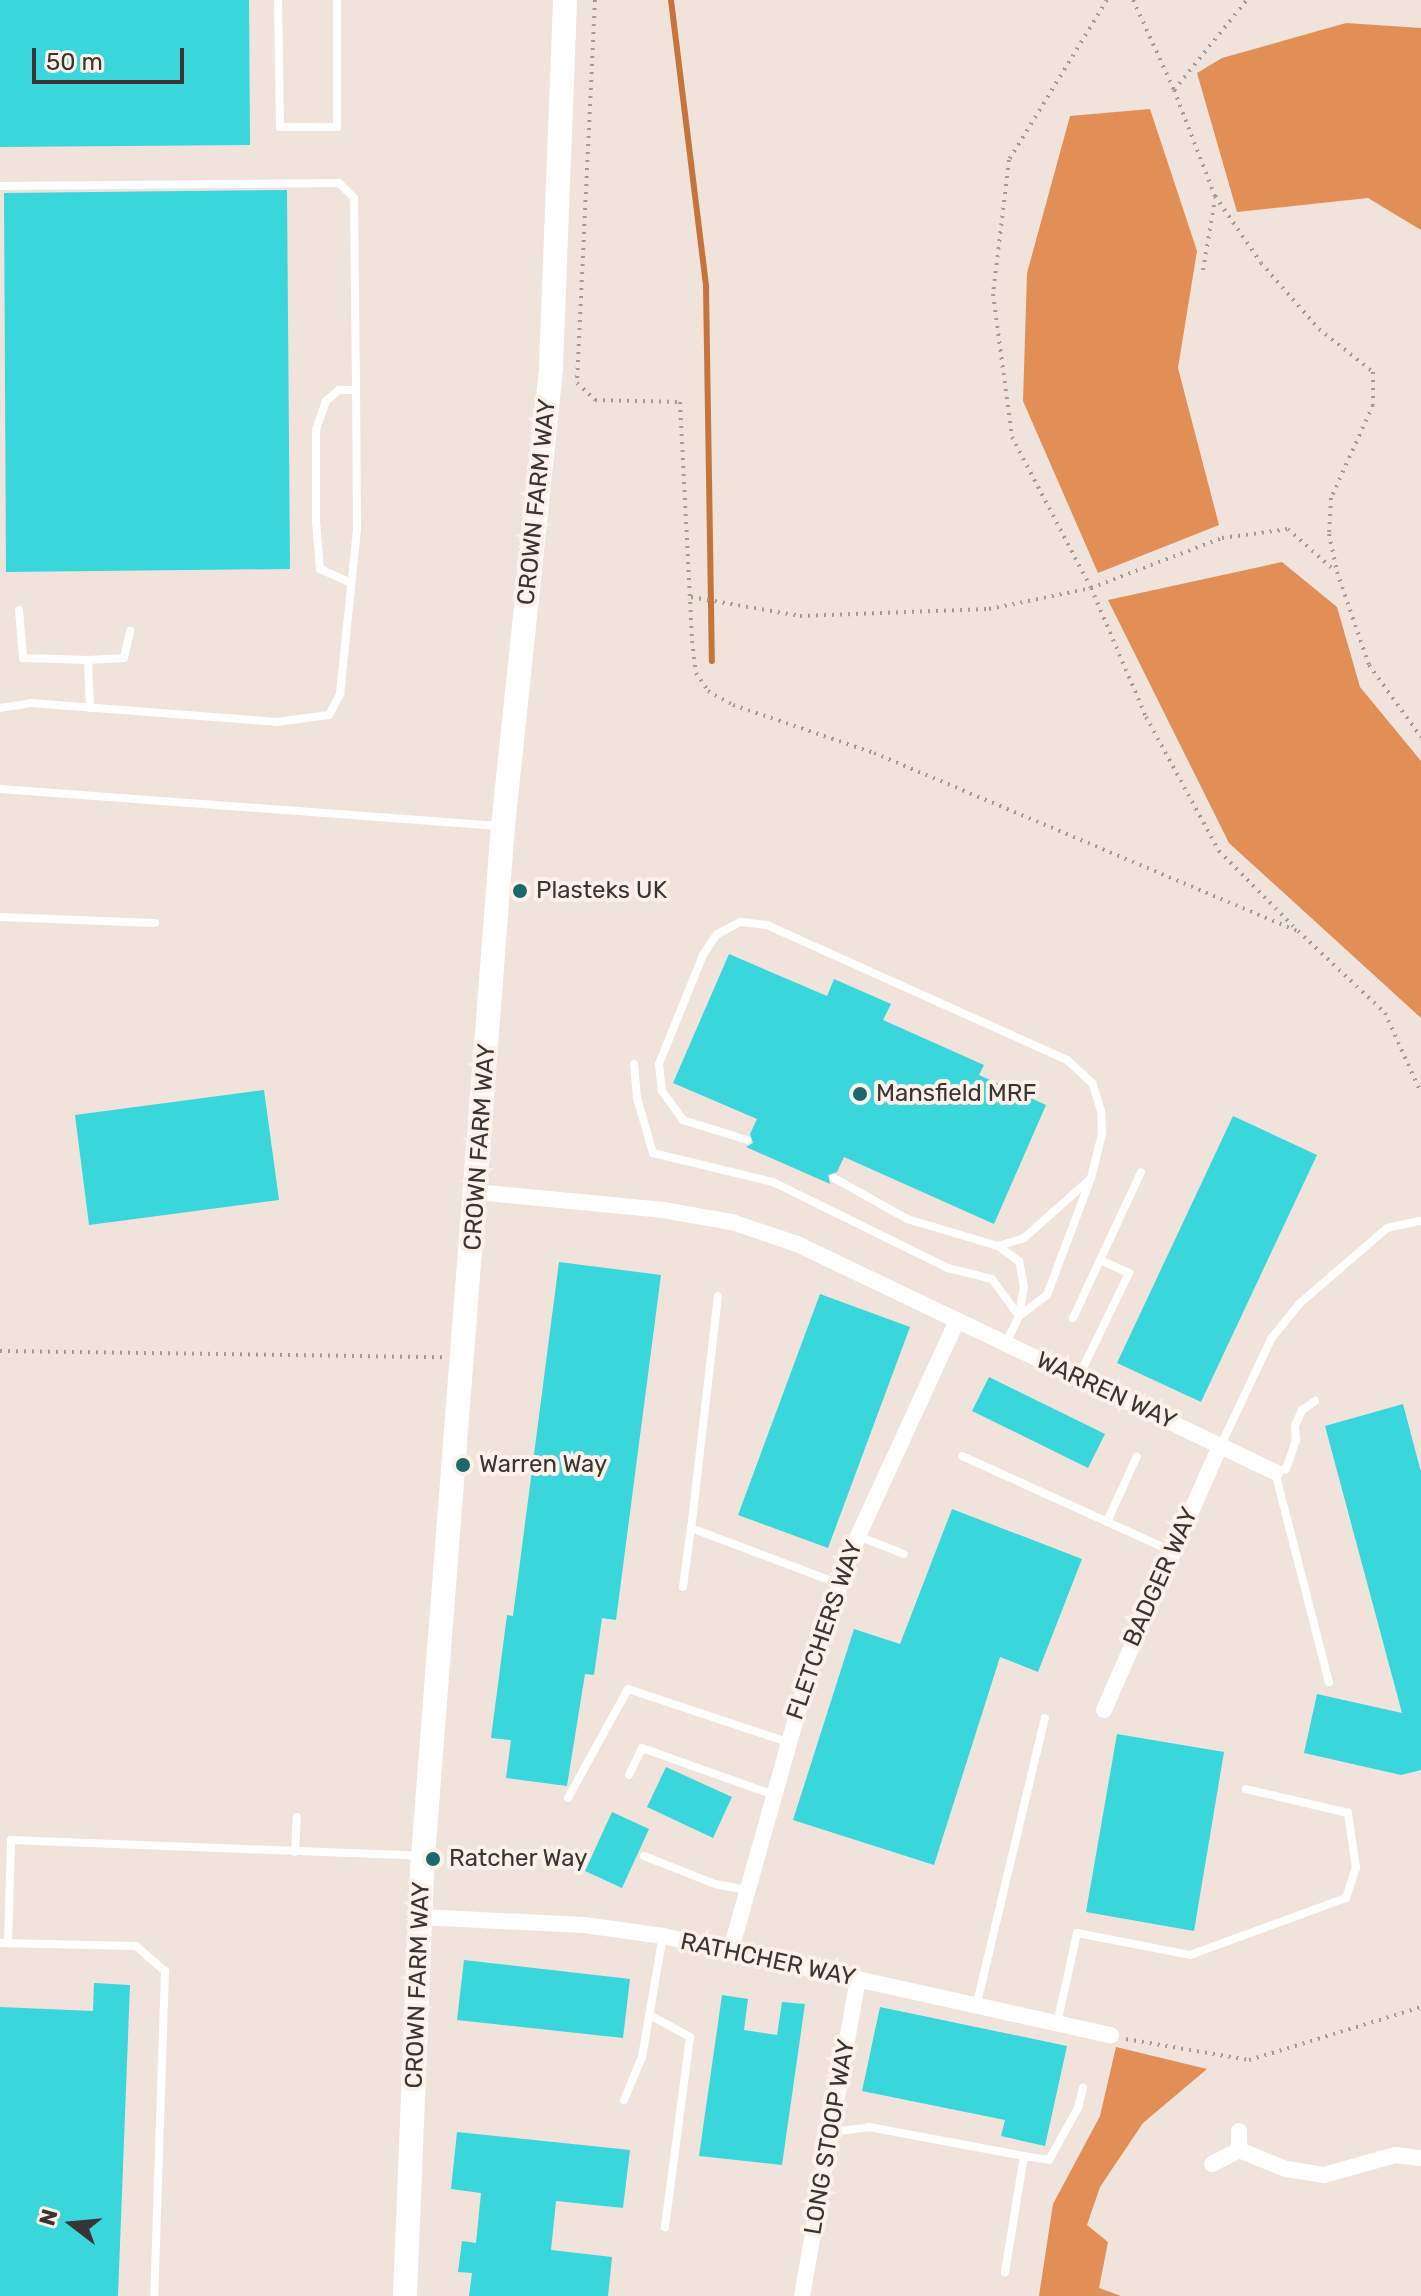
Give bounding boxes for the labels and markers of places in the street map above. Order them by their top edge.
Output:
place label: Plasteks UK [536,877,667,905]
marker: Plasteks UK [511,882,529,900]
place label: Mansfield MRF [876,1080,1036,1108]
marker: Mansfield MRF [851,1085,869,1103]
place label: Warren Way [479,1451,608,1479]
marker: Warren Way [454,1456,472,1474]
place label: Ratcher Way [449,1845,588,1873]
marker: Ratcher Way [424,1850,442,1868]

